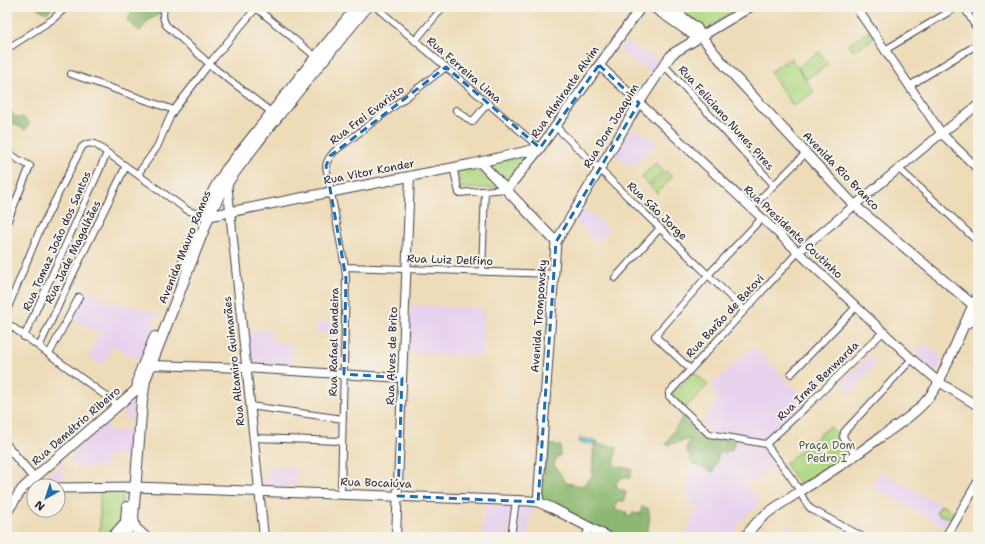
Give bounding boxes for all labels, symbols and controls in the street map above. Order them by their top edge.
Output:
street label: Rua Ferreira Lima [423,33,505,107]
street label: Rua Almirante Alvim [527,42,603,141]
street label: Rua Feliciano Nunes Pires [675,62,777,174]
street label: Rua Dom Joaquim [580,80,642,171]
street label: Rua Frei Evaristo [327,82,408,148]
street label: Avenida Rio Branco [799,128,883,214]
street label: Rua Vitor Konder [322,156,416,188]
street label: Rua Tomaz João dos Santos [19,169,95,313]
street label: Rua São Jorge [624,178,690,244]
street label: Rua Presidente Coutinho [740,182,846,282]
street label: Avenida Mauro Ramos [155,188,215,306]
street label: Rua Jade Magalhães [41,198,105,306]
street label: Rua Luiz Delfino [407,251,494,269]
street label: Avenida Trompowsky [528,259,550,373]
street label: Rua Barão de Batovi [682,271,768,361]
street label: Rua Rafael Bandeira [326,287,342,397]
street label: Rua Altamiro Guimarães [220,295,248,427]
street label: Rua Alves de Brito [383,306,401,405]
street label: Rua Irmã Benwarda [774,338,862,424]
street label: Rua Demétrio Ribeiro [28,383,124,469]
park label: Praça Dom Pedro I [799,438,856,466]
street label: Rua Bocaiúva [340,474,412,492]
north arrow [26,478,66,518]
text: N [32,497,48,514]

